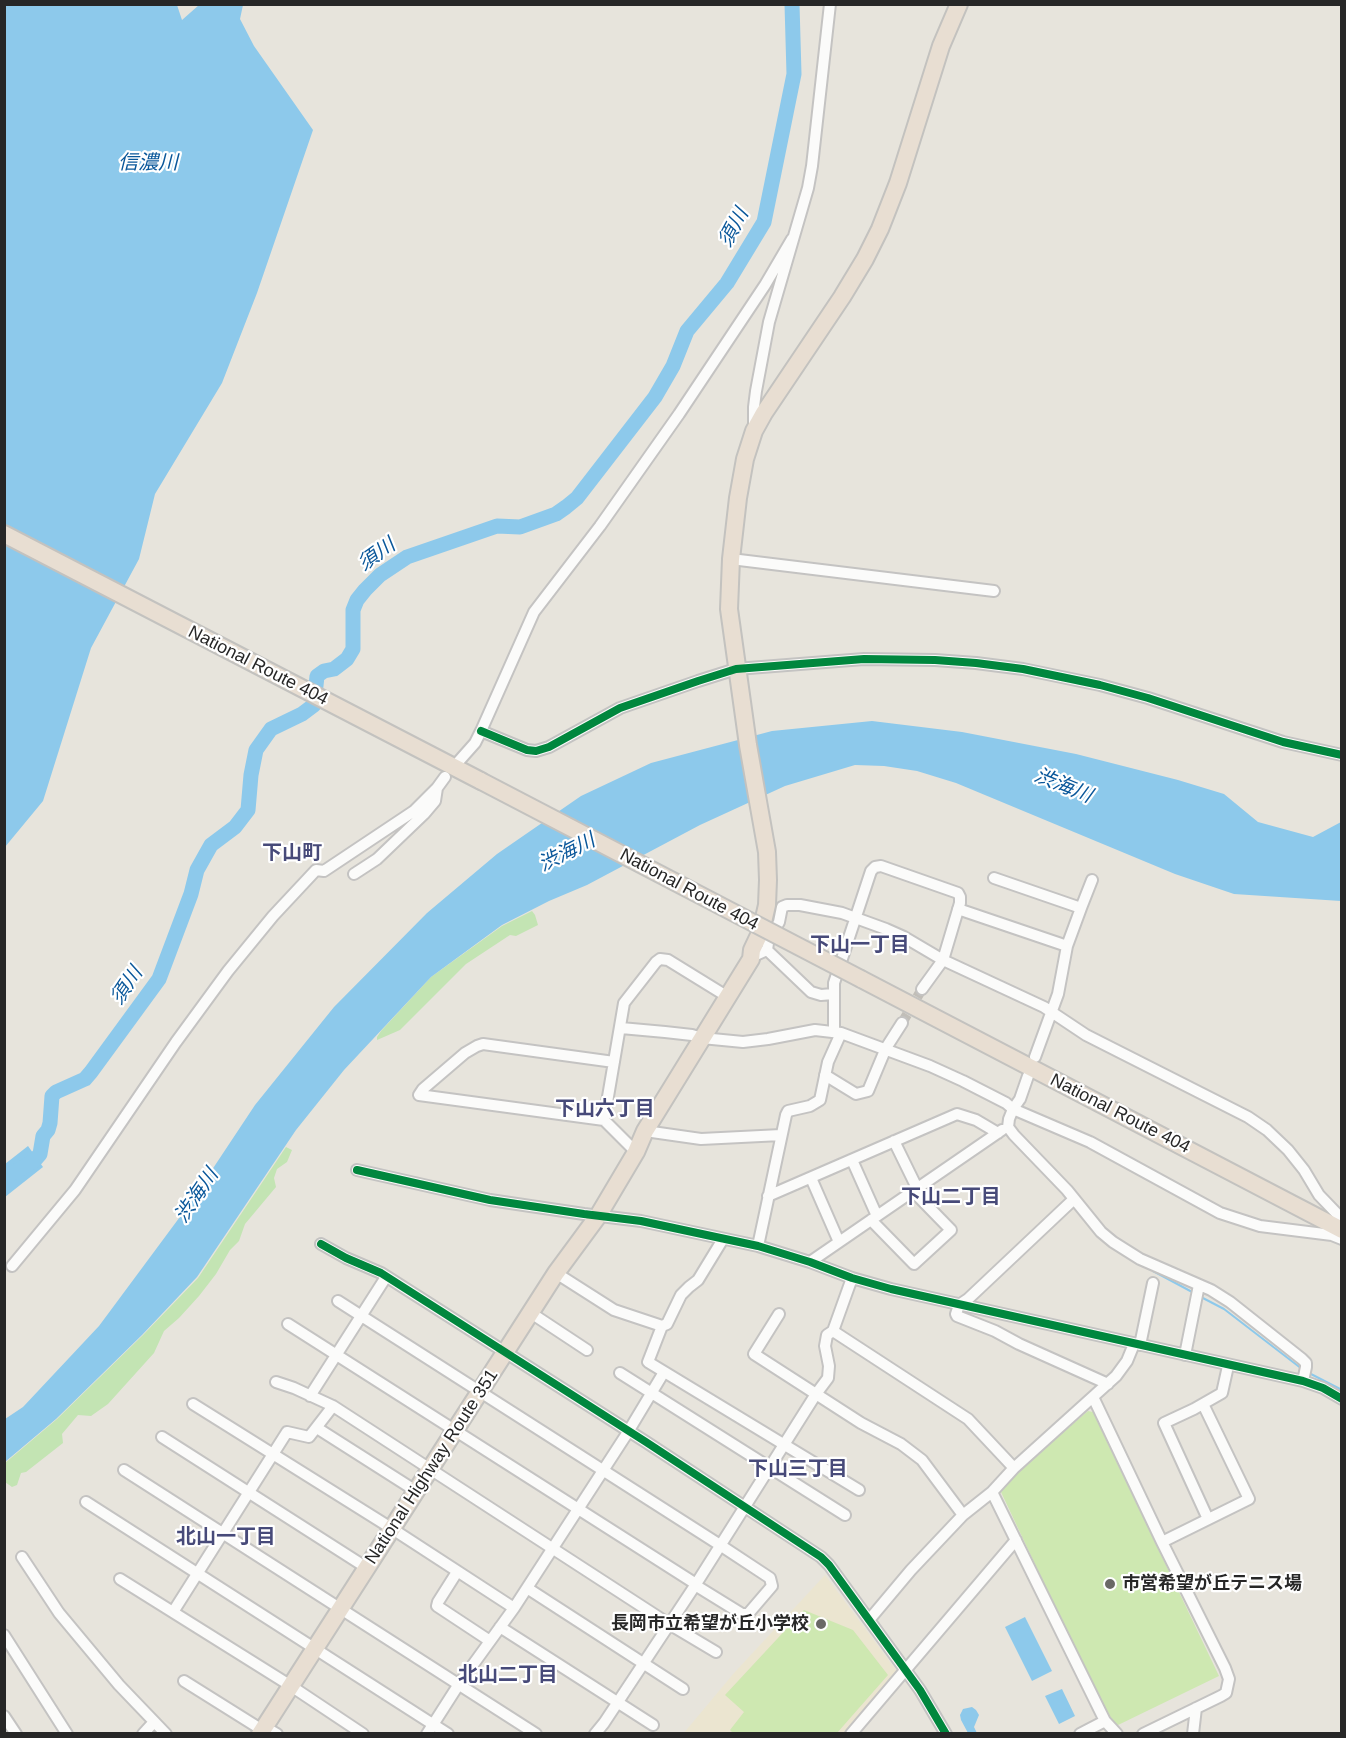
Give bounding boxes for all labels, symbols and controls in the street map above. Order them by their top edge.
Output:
water label: 信濃川 [118,151,178,175]
water label: 須川 [714,205,754,251]
water label: 須川 [354,534,400,576]
street label: National Route 404 [184,621,332,711]
water label: 渋海川 [1031,764,1095,808]
water label: 渋海川 [535,829,599,877]
district label: 下山町 [262,841,322,865]
street label: National Route 404 [616,844,762,936]
district label: 下山一丁目 [810,933,910,957]
water label: 須川 [106,963,148,1009]
street label: National Route 404 [1046,1069,1194,1159]
district label: 下山六丁目 [555,1097,655,1121]
water label: 渋海川 [170,1164,224,1228]
district label: 下山二丁目 [901,1185,1001,1209]
street label: National Highway Route 351 [361,1365,503,1569]
district label: 下山三丁目 [748,1457,848,1481]
district label: 北山一丁目 [176,1525,276,1549]
place label: 市営希望が丘テニス場 [1122,1573,1302,1595]
marker: 市営希望が丘テニス場 [1103,1577,1117,1591]
place label: 長岡市立希望が丘小学校 [611,1613,809,1635]
marker: 長岡市立希望が丘小学校 [814,1617,828,1631]
district label: 北山二丁目 [458,1663,558,1687]

